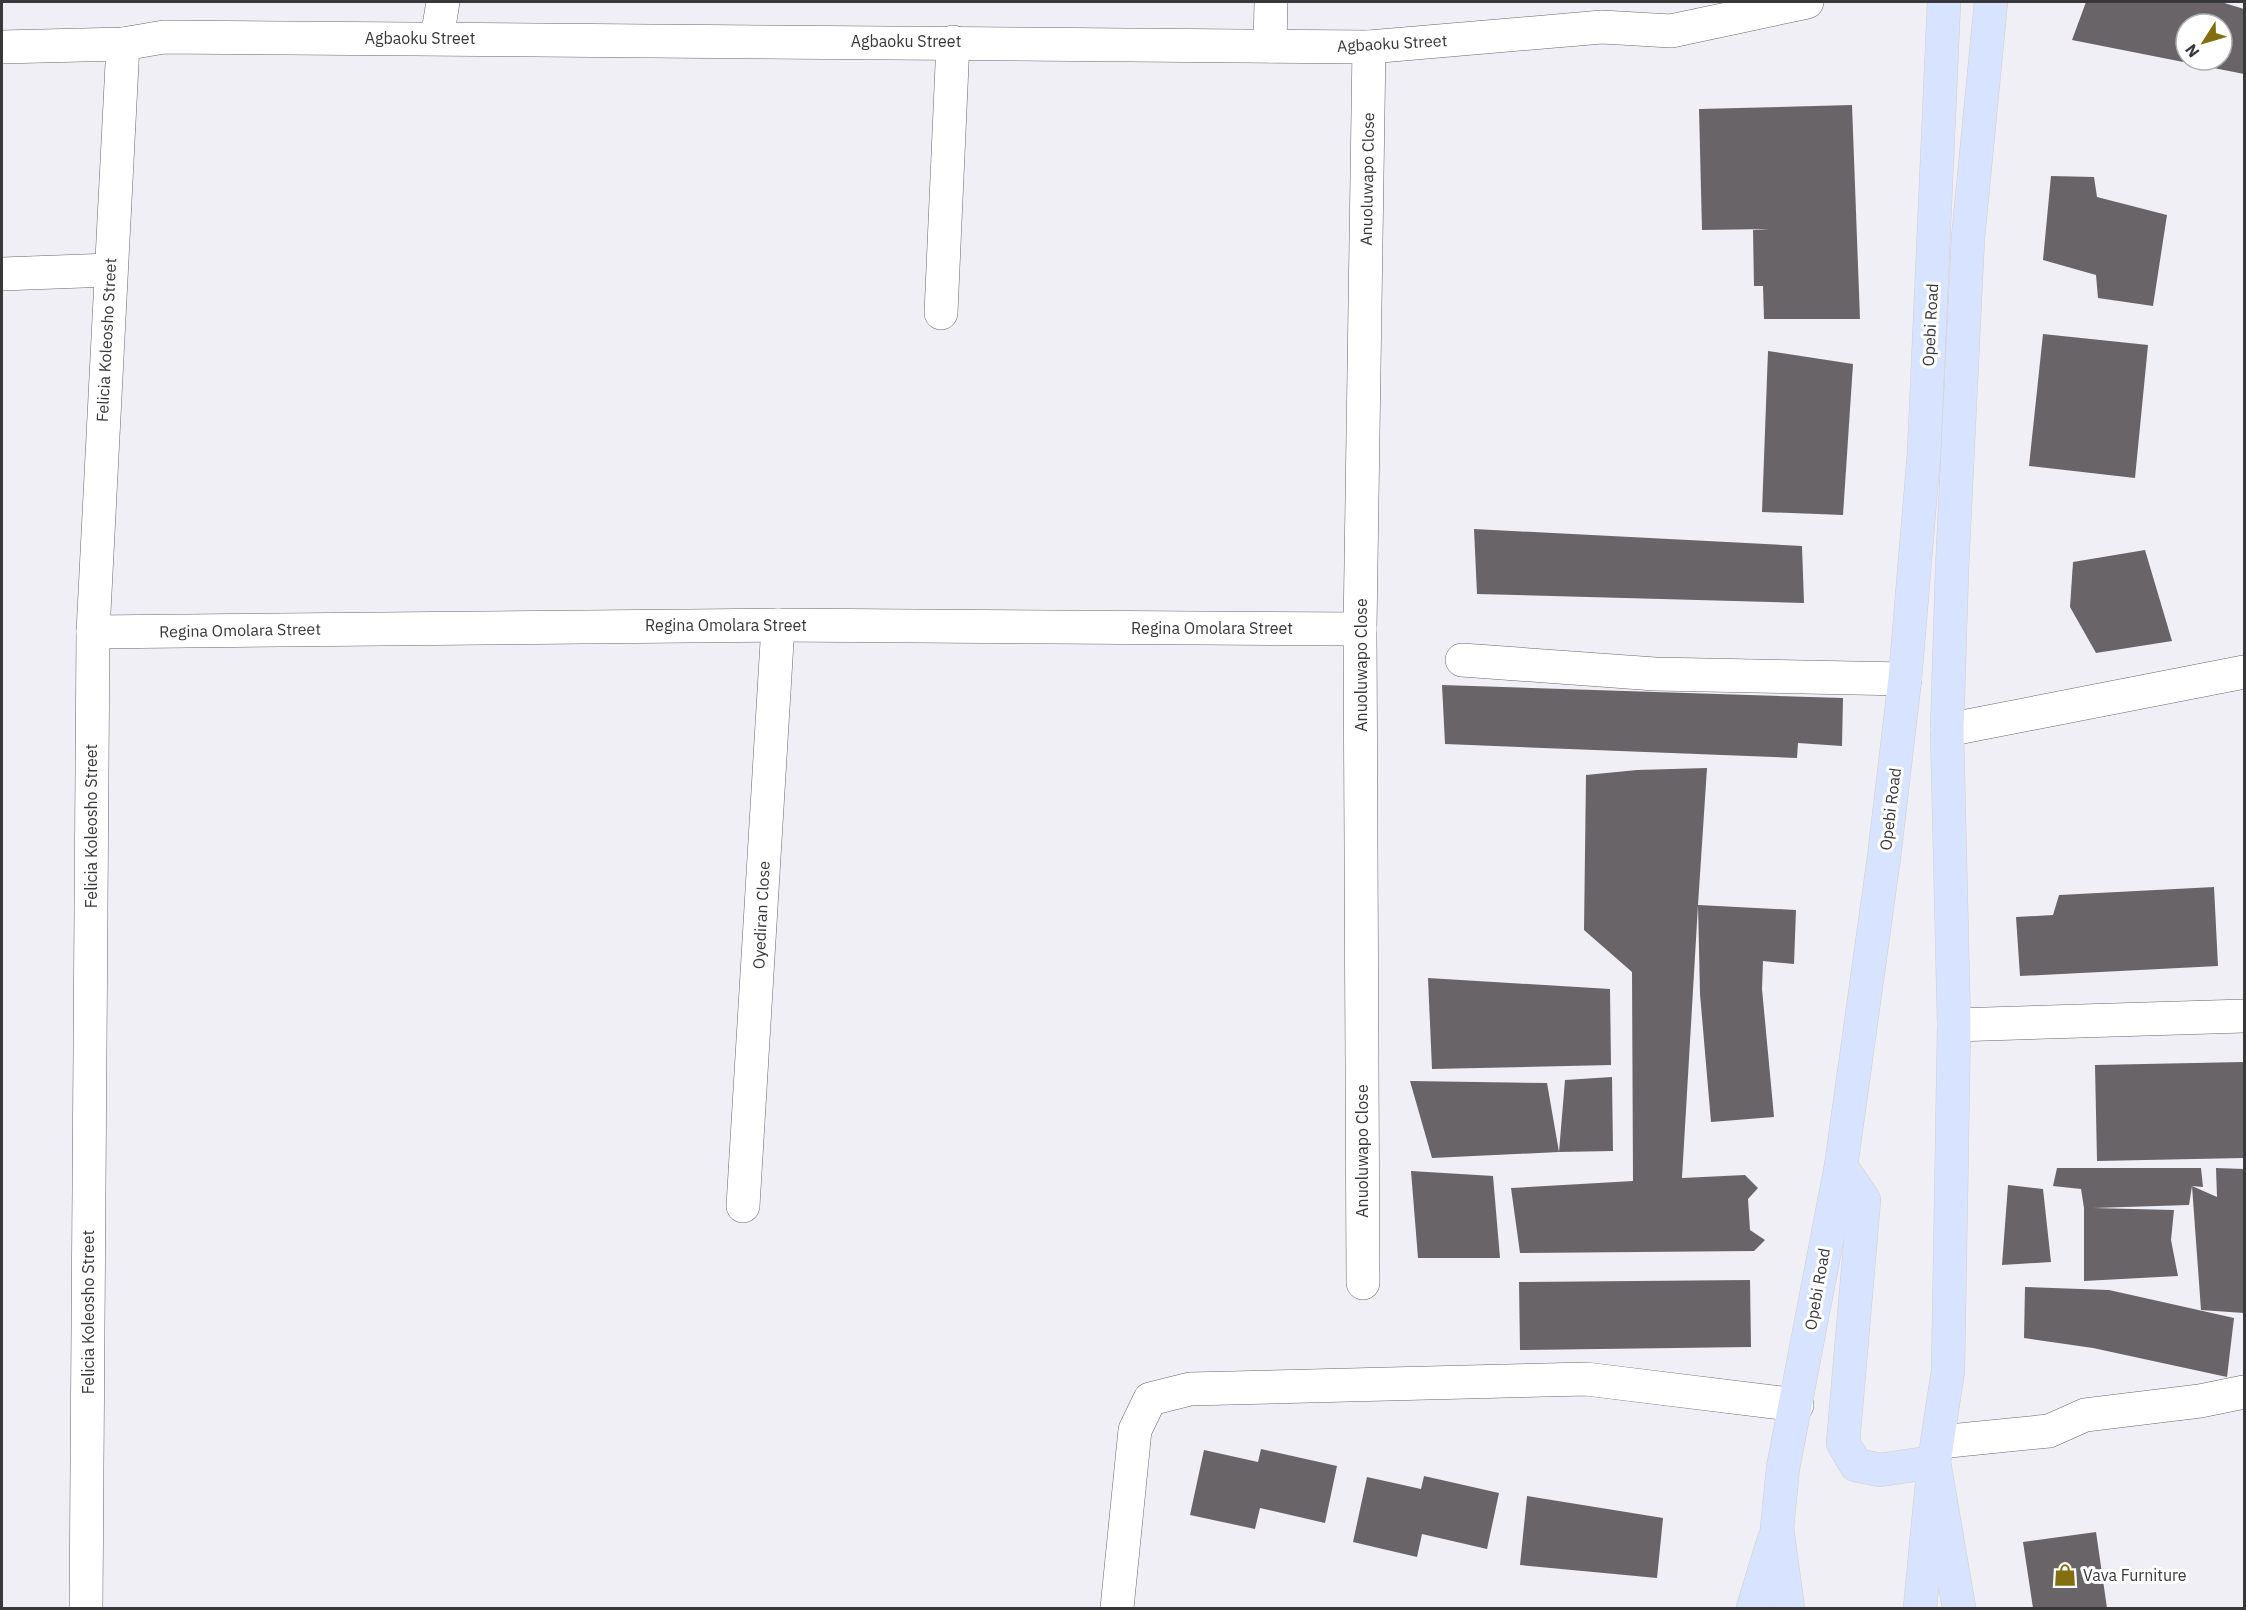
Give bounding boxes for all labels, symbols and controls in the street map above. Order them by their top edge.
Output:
north arrow [2174,12,2234,72]
street label: Agbaoku Street [365,28,475,48]
street label: Agbaoku Street [1336,30,1448,56]
street label: Agbaoku Street [851,31,961,51]
text: N [2181,40,2203,62]
street label: Anuoluwapo Close [1356,112,1378,246]
street label: Felicia Koleosho Street [92,257,120,423]
street label: Opebi Road [1918,283,1942,367]
street label: Anuoluwapo Close [1351,598,1371,732]
street label: Regina Omolara Street [645,615,807,635]
street label: Regina Omolara Street [1131,618,1293,638]
street label: Regina Omolara Street [159,619,321,641]
street label: Felicia Koleosho Street [81,744,101,908]
street label: Opebi Road [1875,766,1905,852]
street label: Oyediran Close [748,860,774,970]
street label: Anuoluwapo Close [1352,1084,1372,1218]
street label: Felicia Koleosho Street [78,1230,98,1394]
street label: Opebi Road [1800,1246,1834,1332]
shop icon: Vava Furniture [2052,1562,2078,1588]
place label: Vava Furniture [2083,1565,2187,1585]

